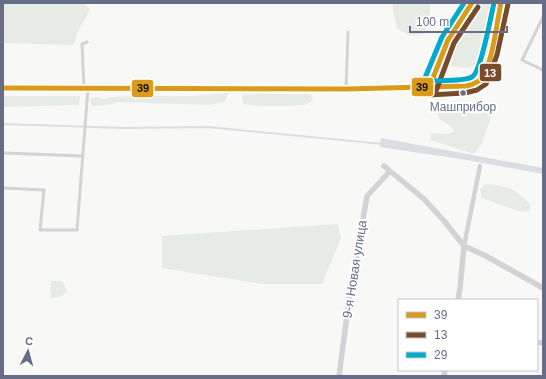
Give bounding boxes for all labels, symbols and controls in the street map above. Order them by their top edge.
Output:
scale bar [410,8,507,34]
text: 100 m [416,15,449,29]
line badge: 13 [479,63,502,82]
text: 13 [484,67,496,79]
line badge: 39 [411,77,434,97]
line badge: 39 [131,79,154,98]
text: 39 [416,81,428,93]
text: 39 [137,82,149,94]
marker: Машприбор [458,88,468,98]
place label: Машприбор [430,100,497,114]
street label: 9-я Новая улица [339,218,370,319]
legend [398,299,538,371]
text: 39 [434,308,448,322]
text: 13 [434,328,448,342]
north arrow [8,331,48,371]
text: С [24,335,34,347]
text: 29 [434,348,448,362]

